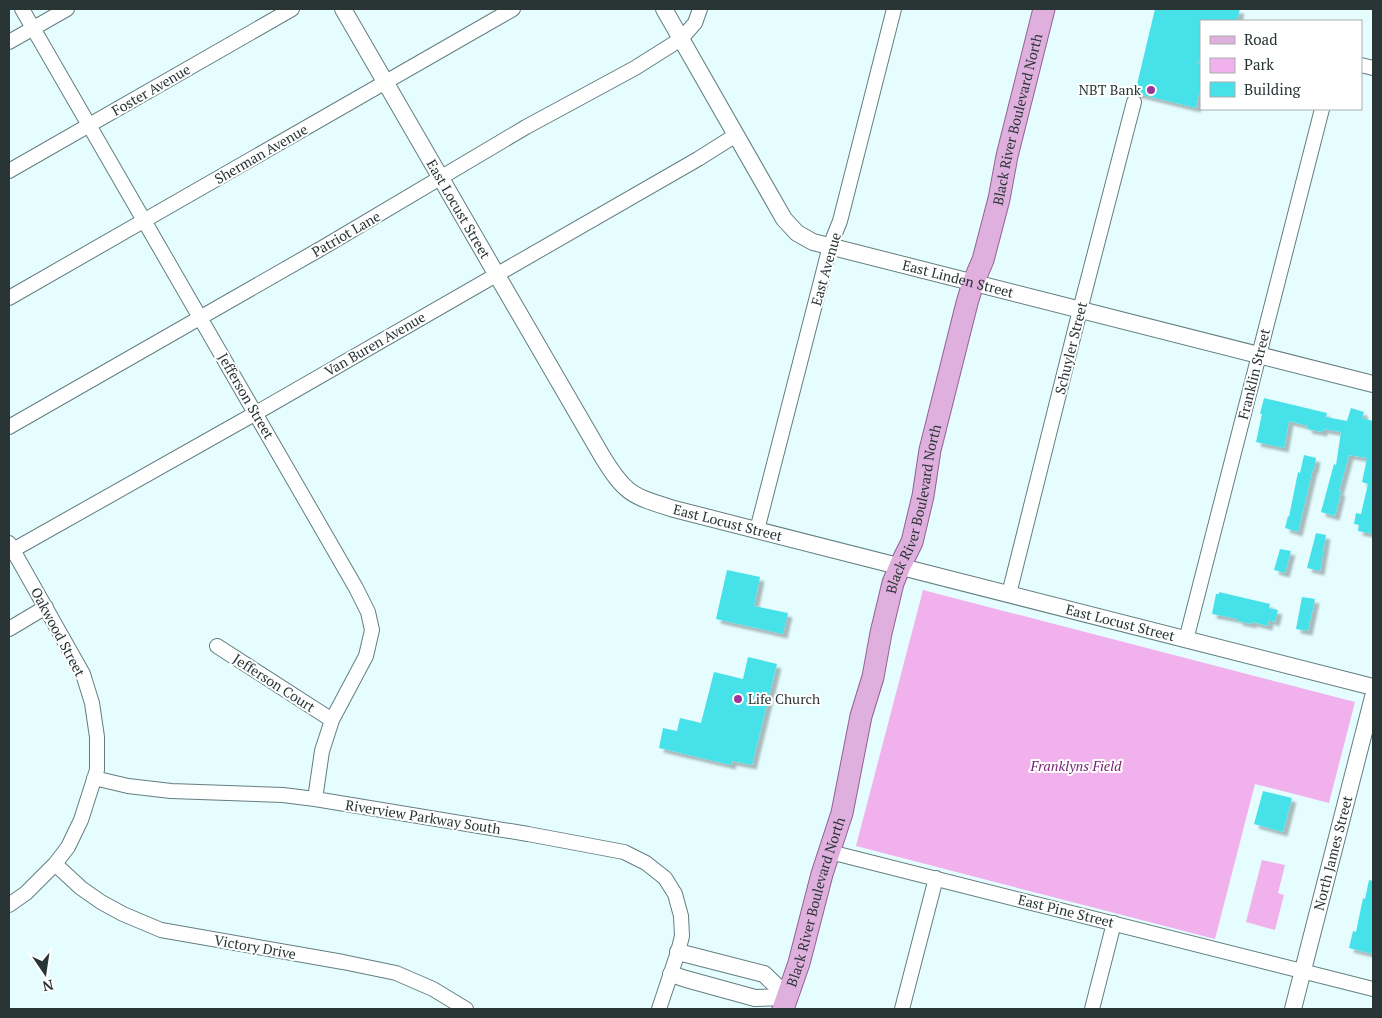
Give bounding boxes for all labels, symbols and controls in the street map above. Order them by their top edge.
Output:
legend [1200,20,1362,110]
text: Road [1244,29,1277,49]
street label: Black River Boulevard North [988,31,1046,207]
text: Park [1244,54,1274,74]
street label: Foster Avenue [108,59,194,120]
text: Building [1244,79,1302,99]
place label: NBT Bank [1079,80,1142,99]
marker: NBT Bank [1145,84,1157,96]
street label: Sherman Avenue [211,119,311,188]
street label: East Locust Street [423,156,496,263]
street label: Patriot Lane [308,206,384,261]
street label: East Avenue [806,230,845,308]
street label: East Linden Street [901,255,1017,302]
street label: Schuyler Street [1050,299,1091,396]
street label: Van Buren Avenue [321,307,429,380]
street label: Franklin Street [1233,326,1274,421]
street label: Jefferson Street [214,349,279,443]
street label: Black River Boulevard North [881,422,945,595]
street label: East Locust Street [671,499,785,545]
street label: Oakwood Street [27,584,90,680]
street label: East Locust Street [1064,599,1178,645]
street label: Jefferson Court [230,649,320,717]
place label: Life Church [748,689,820,708]
marker: Life Church [732,693,744,705]
park label: Franklyns Field [1029,756,1122,775]
street label: North James Street [1309,793,1357,912]
street label: Riverview Parkway South [344,795,502,838]
street label: Black River Boulevard North [781,814,849,989]
street label: East Pine Street [1016,889,1117,932]
street label: Victory Drive [213,930,297,963]
north arrow [20,948,70,998]
text: N [40,976,55,997]

